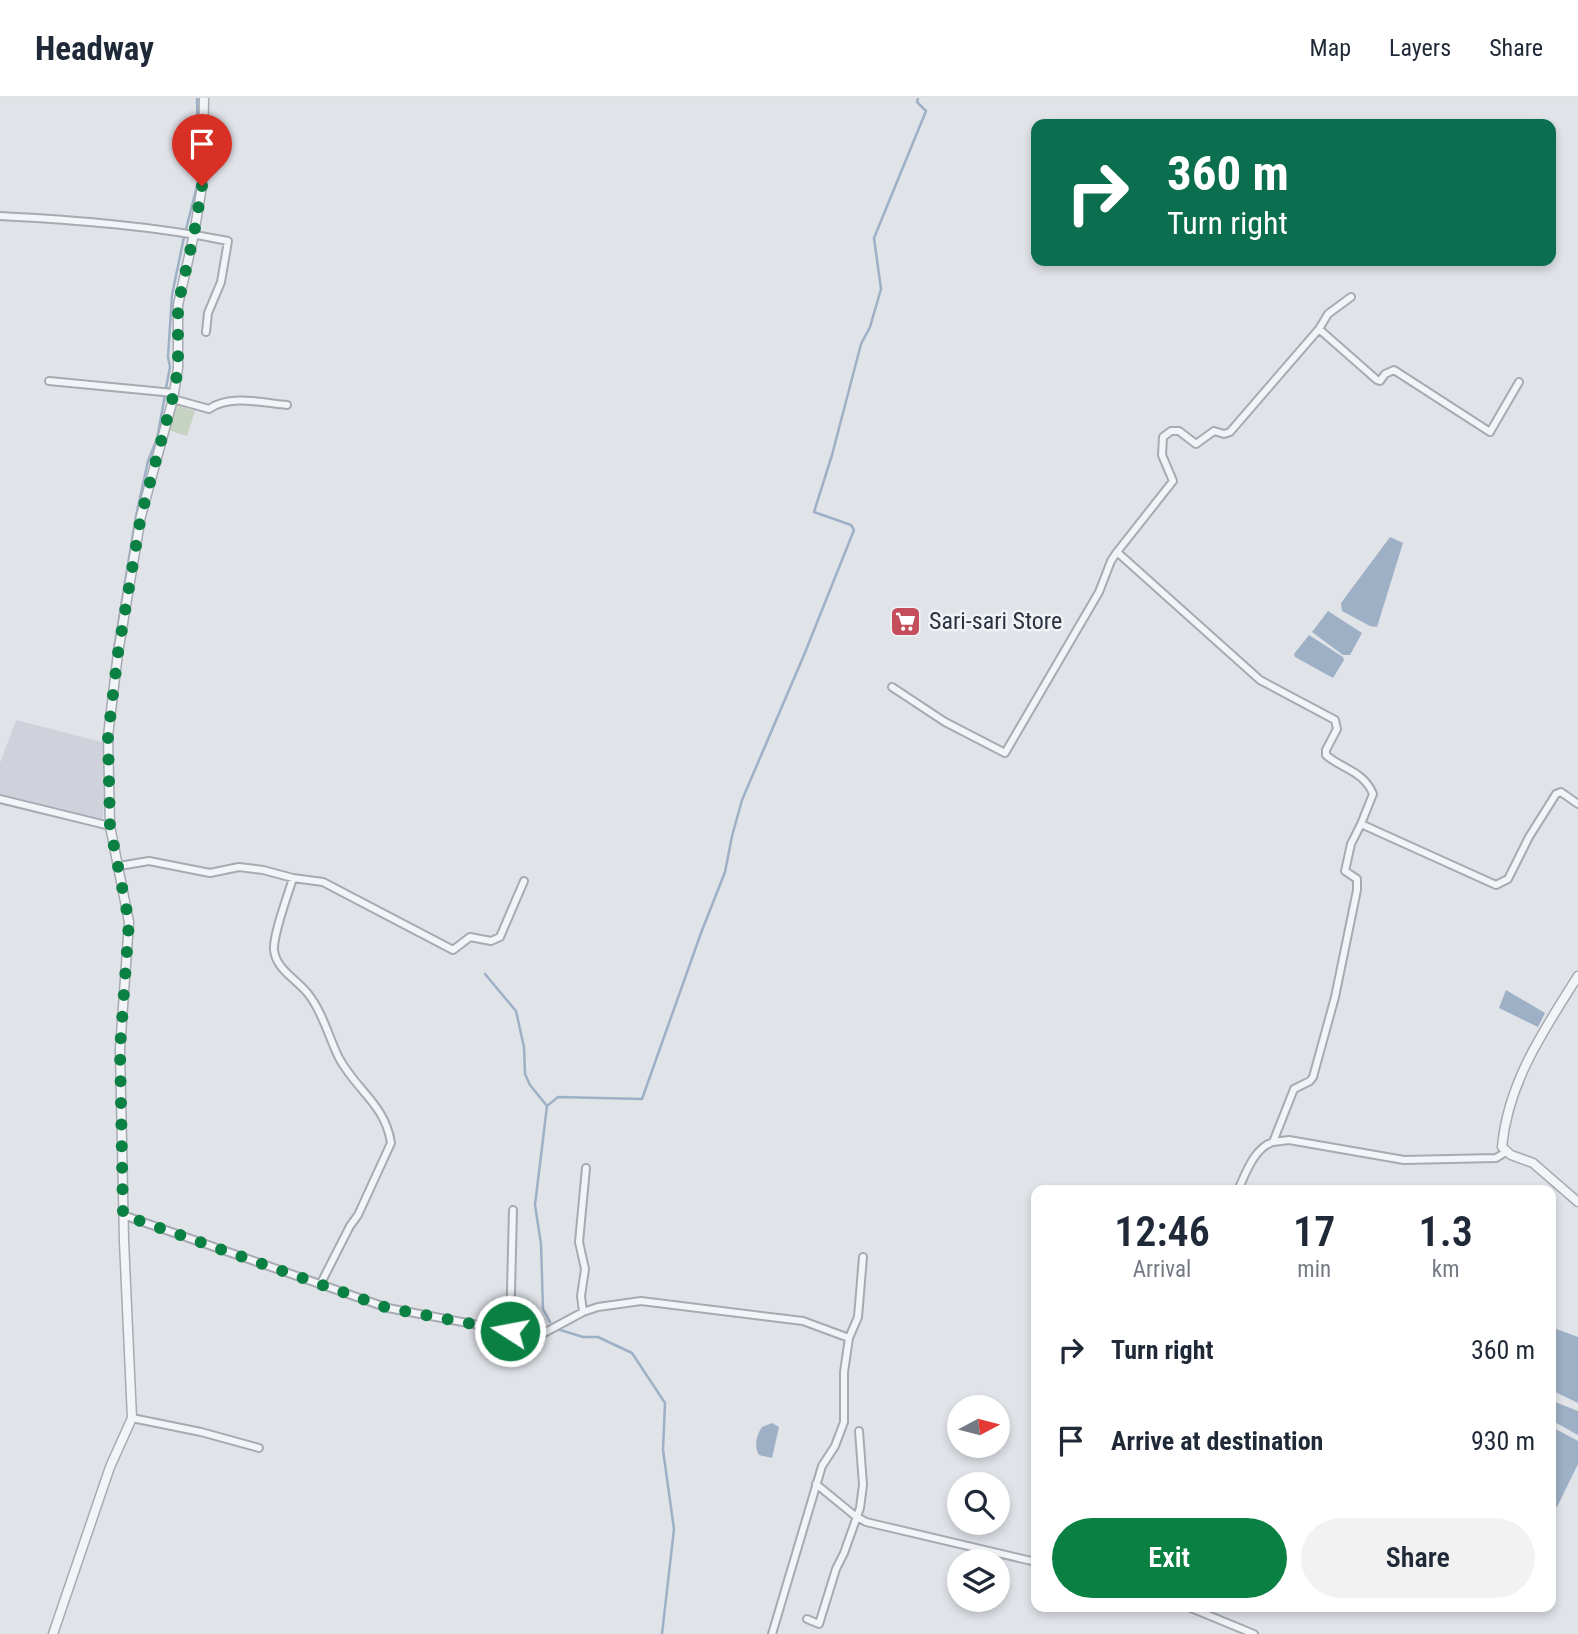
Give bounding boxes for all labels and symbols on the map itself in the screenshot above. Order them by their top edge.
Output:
pin [172,114,232,186]
supermarket icon: Sari-sari Store [889,604,923,638]
place label: Sari-sari Store [929,607,1062,635]
position arrow [473,1294,547,1368]
north arrow [947,1395,1010,1458]

